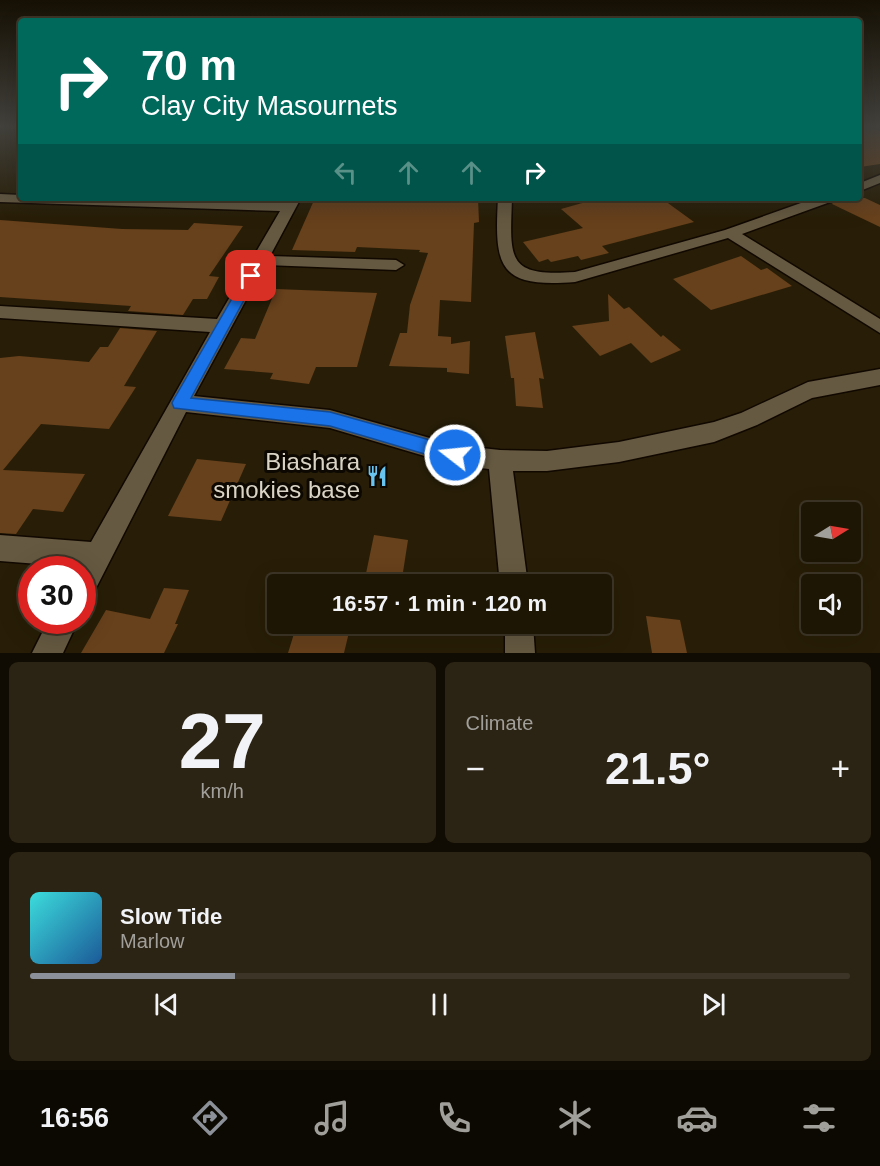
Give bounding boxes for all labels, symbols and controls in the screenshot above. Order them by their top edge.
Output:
icon: right [42,42,120,120]
text: 70 m [141,42,237,89]
text: Clay City Masournets [141,91,398,121]
icon: left [329,156,362,189]
icon: ahead [392,156,425,189]
icon: ahead [455,156,488,189]
icon: right [518,156,551,189]
pin [225,250,276,301]
icon: arrive [234,259,267,292]
position arrow [423,423,487,487]
place label: Biashara smokies base [213,448,361,503]
restaurant icon: Biashara smokies base [365,464,389,488]
north arrow [801,502,861,562]
map controls [801,502,861,634]
speed limit sign: 30 [18,556,96,634]
button: sound [801,574,861,634]
text: 16:57 · 1 min · 120 m [332,591,547,616]
text: 27 [179,697,266,785]
text: Climate [466,712,533,734]
text: 21.5° [605,743,711,794]
text: − [466,750,485,787]
text: + [831,750,850,787]
text: km/h [201,780,244,802]
text: Slow Tide [120,904,222,929]
text: Marlow [120,930,184,952]
icon: previous [150,988,183,1021]
icon: pause [423,988,456,1021]
icon: next [697,988,730,1021]
icon: directions [189,1097,231,1139]
icon: music [311,1097,353,1139]
icon: phone [433,1097,475,1139]
icon: climate [554,1097,596,1139]
icon: car [676,1097,718,1139]
icon: filters [798,1097,840,1139]
text: 16:56 [40,1103,109,1133]

